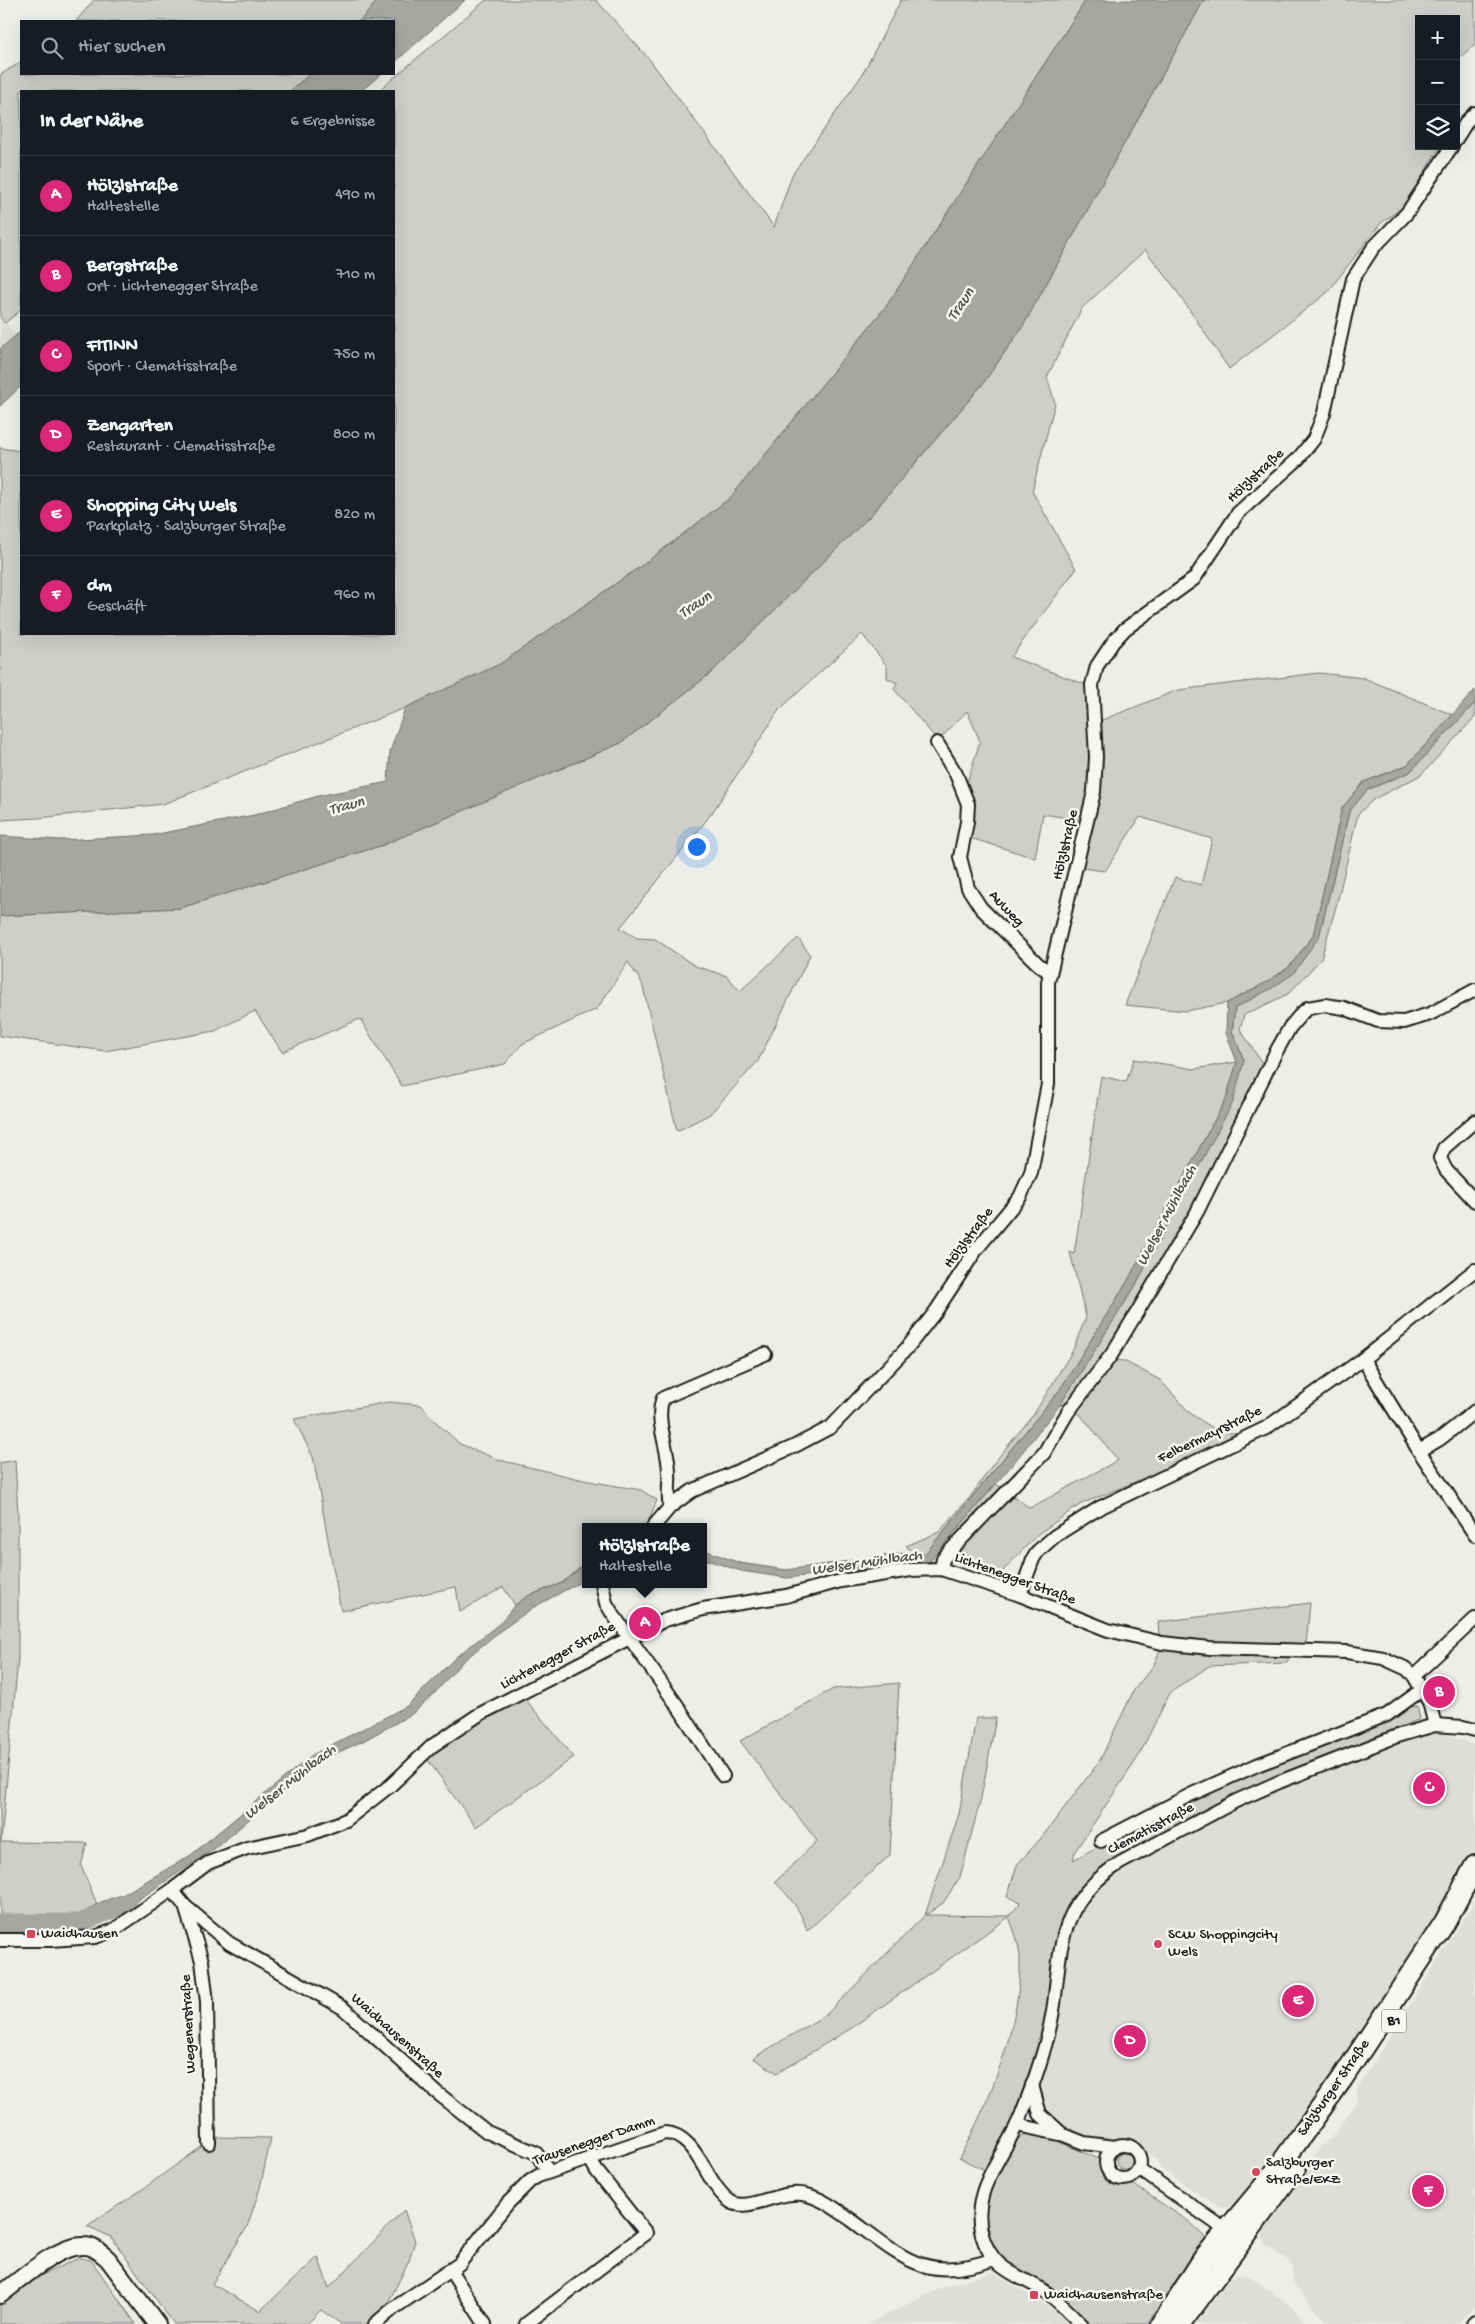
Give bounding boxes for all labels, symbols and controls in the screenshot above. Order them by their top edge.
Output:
map controls [1415,15,1460,150]
button: + [1415,15,1460,60]
search box [20,20,395,75]
icon: search [38,34,66,62]
text: Hier suchen [78,36,165,59]
button: − [1415,60,1460,105]
button: layers [1415,105,1460,150]
text: In der Nähe [40,110,143,135]
text: 6 Ergebnisse [291,113,375,132]
text: Hölzlstraße [87,175,178,198]
text: A [51,186,61,205]
text: 490 m [335,186,375,205]
text: Haltestelle [87,198,159,217]
text: Bergstraße [87,255,177,278]
text: B [52,266,60,285]
text: 710 m [336,266,375,285]
text: Ort · Lichtenegger Straße [87,278,258,297]
water label: Traun [944,285,980,325]
text: FITINN [87,335,138,358]
text: C [52,346,60,365]
text: 750 m [334,346,375,365]
text: Sport · Clematisstraße [87,358,237,377]
text: Zengarten [87,415,173,438]
text: D [51,426,61,445]
text: 800 m [333,426,375,445]
text: Restaurant · Clematisstraße [87,438,275,457]
street label: Hölzlstraße [1224,445,1289,507]
text: Shopping City Wels [87,495,236,518]
text: E [51,506,61,525]
text: 820 m [334,506,375,525]
text: Parkplatz · Salzburger Straße [87,518,286,537]
text: dm [87,575,112,598]
text: F [52,586,60,605]
text: 960 m [335,586,375,605]
water label: Traun [676,588,716,624]
text: Geschäft [87,598,146,617]
water label: Traun [327,793,367,821]
street label: Hölzlstraße [1049,808,1083,882]
your location [684,834,710,860]
street label: Auweg [984,887,1028,931]
water label: Welser Mühlbach [1134,1162,1203,1269]
street label: Hölzlstraße [940,1204,998,1272]
street label: Felbermayrstraße [1154,1402,1265,1468]
popup [582,1523,707,1588]
text: Hölzlstraße [599,1535,690,1558]
water label: Welser Mühlbach [811,1547,924,1581]
street label: Lichtenegger Straße [952,1549,1078,1609]
text: Haltestelle [599,1558,671,1577]
pin: A [629,1604,661,1642]
street label: Lichtenegger Straße [497,1618,619,1694]
pin: B [1423,1673,1455,1711]
water label: Welser Mühlbach [241,1741,341,1825]
pin: C [1413,1769,1445,1807]
street label: Clematisstraße [1105,1799,1197,1859]
place label: Waidhausen [41,1925,118,1943]
place label: SCW Shoppingcity Wels [1168,1926,1278,1961]
marker: Waidhausen [25,1928,37,1940]
marker: SCW Shoppingcity Wels [1152,1938,1164,1950]
street label: Wegenerstraße [177,1974,201,2074]
pin: E [1282,1982,1314,2020]
street label: Waidhausenstraße [347,1989,447,2083]
road number: B1 [1382,2010,1406,2032]
pin: D [1114,2022,1146,2060]
street label: Salzburger Straße [1294,2036,1374,2140]
street label: Trausenegger Damm [530,2112,658,2171]
place label: Salzburger Straße/EKZ [1266,2154,1341,2189]
marker: Salzburger Straße/EKZ [1250,2166,1262,2178]
pin: F [1412,2172,1444,2210]
place label: Waidhausenstraße [1044,2286,1163,2304]
marker: Waidhausenstraße [1028,2289,1040,2301]

